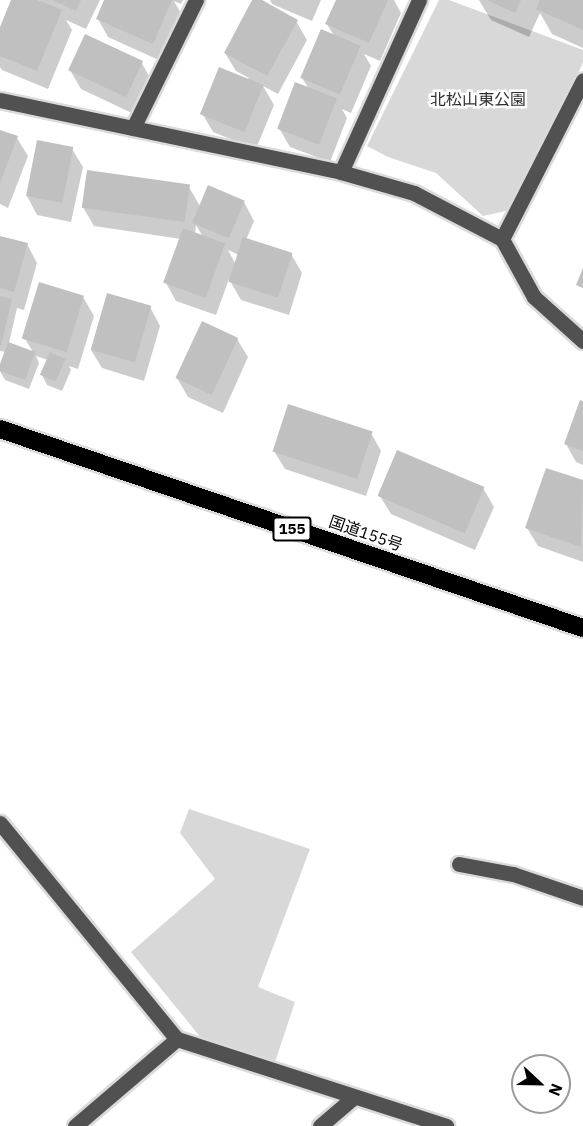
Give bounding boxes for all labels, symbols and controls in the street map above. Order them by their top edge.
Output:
park label: 北松山東公園 [430,89,526,109]
street label: 国道155号 [327,511,405,555]
road number: 155 [272,517,312,541]
north arrow [511,1054,571,1114]
text: N [544,1081,567,1099]

